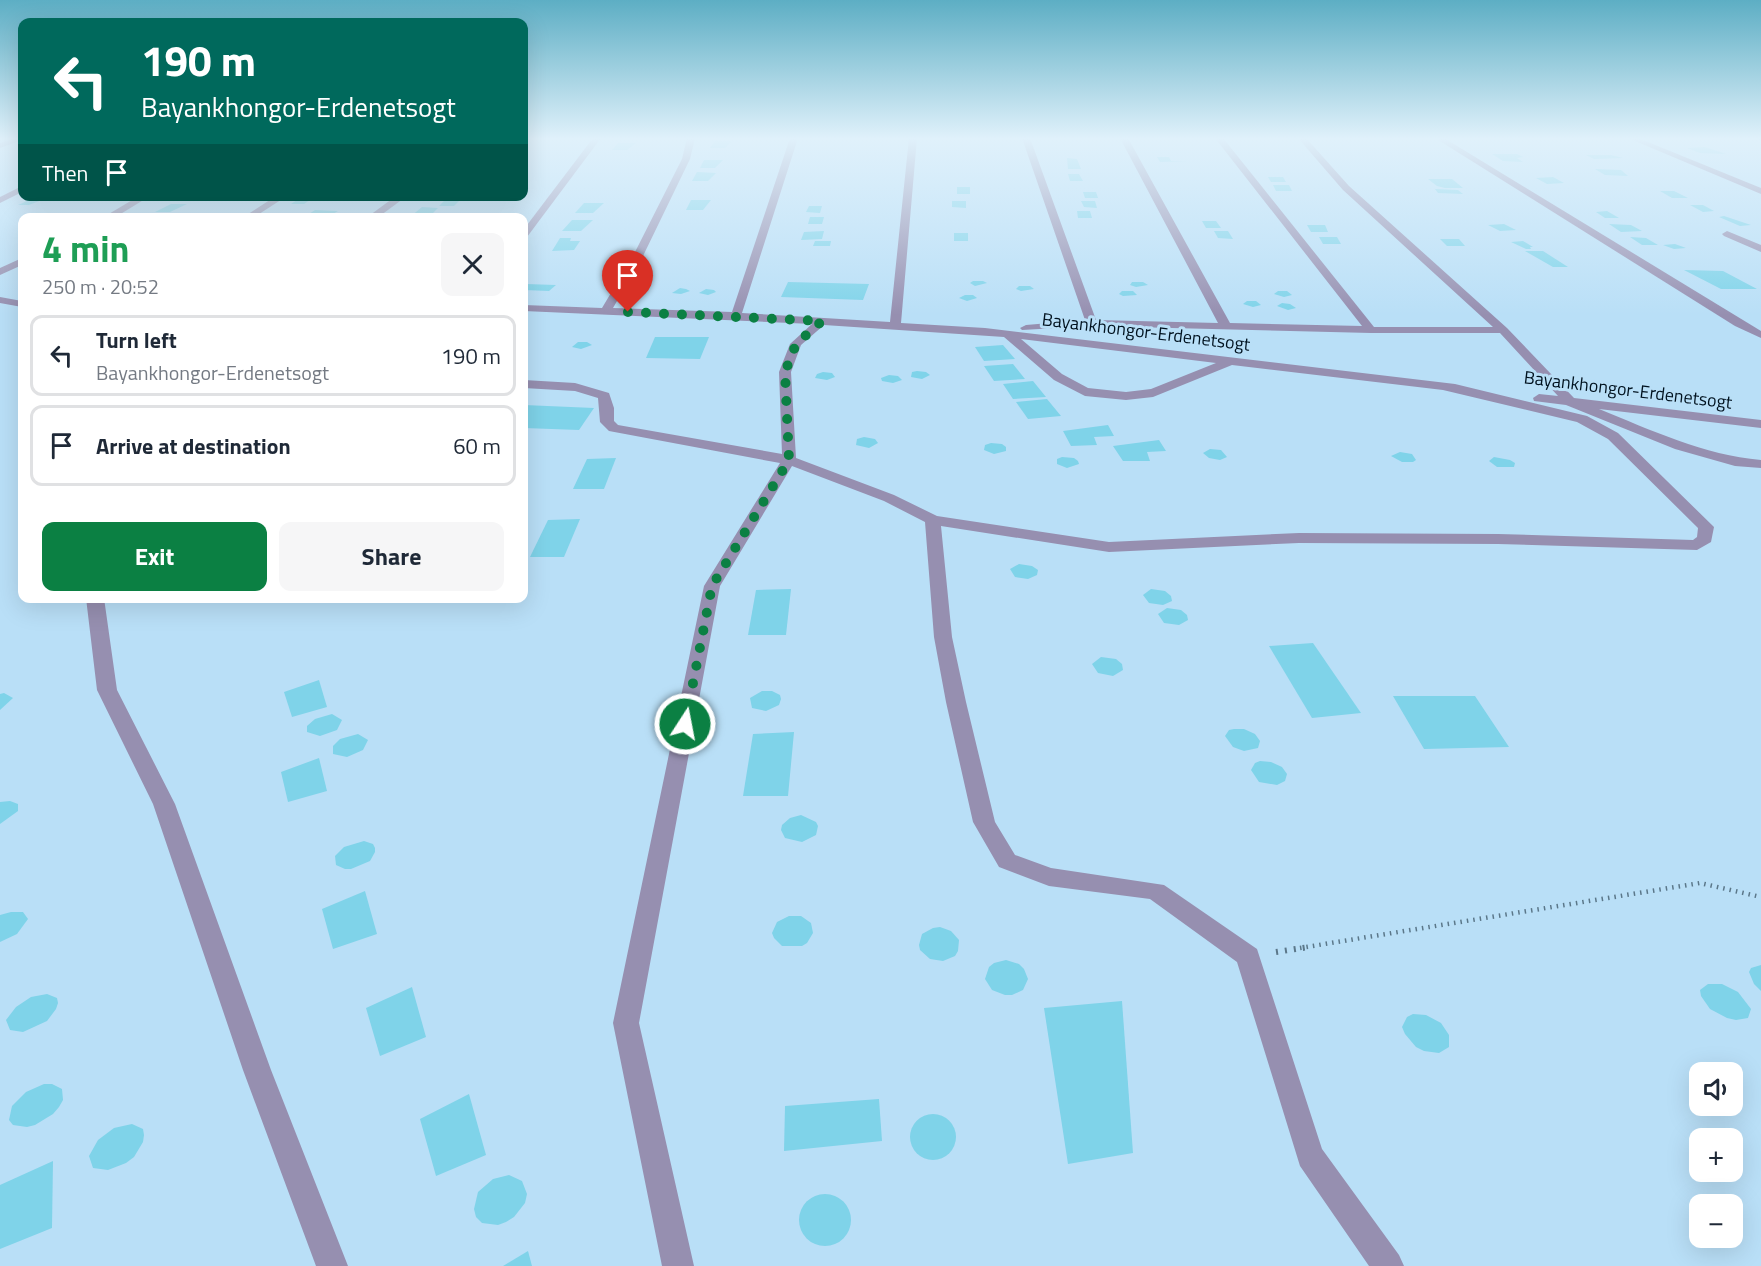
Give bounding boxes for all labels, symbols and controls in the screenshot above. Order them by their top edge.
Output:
text: 190 m [141,28,256,92]
icon: left [42,42,120,120]
text: Bayankhongor-Erdenetsogt [141,86,456,127]
text: Then [42,156,88,190]
icon: arrive [100,156,133,189]
text: 4 min [42,221,129,276]
button: close [441,233,504,296]
pin [602,250,653,312]
icon: arrive [611,259,644,292]
text: 250 m · 20:52 [42,271,159,302]
street label: Bayankhongor-Erdenetsogt [1040,305,1252,358]
text: Turn left [96,323,177,357]
icon: left [45,339,78,372]
text: 190 m [441,339,501,373]
text: Bayankhongor-Erdenetsogt [96,357,329,388]
street label: Bayankhongor-Erdenetsogt [1522,363,1734,416]
icon: arrive [45,429,78,462]
text: Arrive at destination [96,429,291,463]
text: 60 m [453,429,501,463]
button: Exit [42,522,267,591]
button: Share [279,522,504,591]
position arrow [653,692,717,756]
map controls [1689,1062,1743,1248]
button: sound [1689,1062,1743,1116]
button: + [1689,1128,1743,1182]
button: − [1689,1194,1743,1248]

